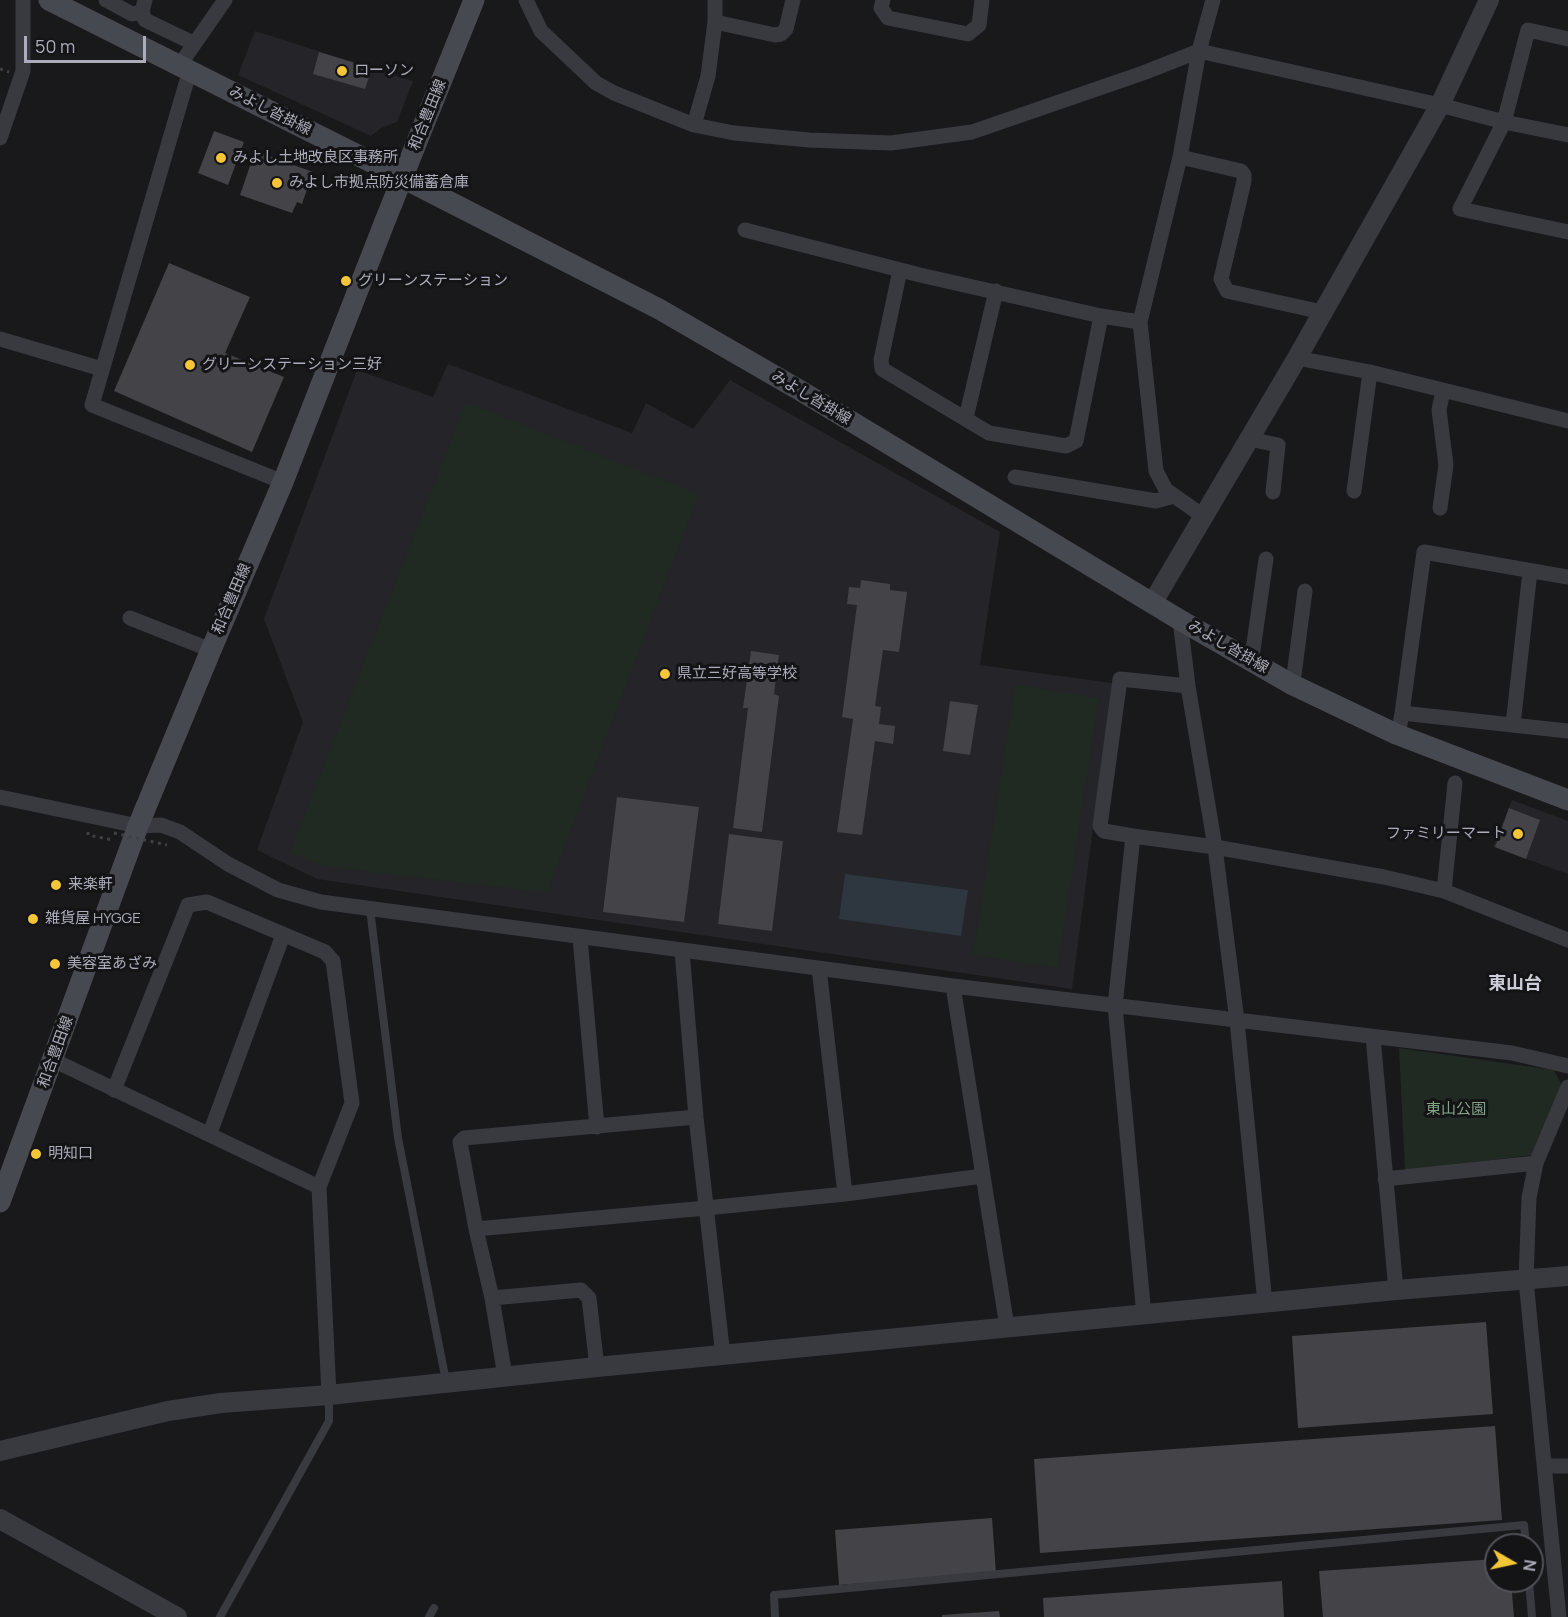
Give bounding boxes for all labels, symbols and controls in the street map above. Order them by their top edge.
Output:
scale bar [27,24,148,62]
text: 50 m [35,34,75,58]
place label: ローソン [354,62,414,80]
marker: ローソン [335,64,349,78]
street label: 和合豊田線 [406,77,450,153]
street label: みよし沓掛線 [226,83,314,139]
place label: みよし土地改良区事務所 [233,149,398,167]
marker: みよし土地改良区事務所 [214,151,228,165]
place label: みよし市拠点防災備蓄倉庫 [289,174,469,192]
marker: みよし市拠点防災備蓄倉庫 [270,176,284,190]
place label: グリーンステーション [358,272,508,290]
marker: グリーンステーション [339,274,353,288]
place label: グリーンステーション三好 [202,356,382,374]
marker: グリーンステーション三好 [183,358,197,372]
street label: みよし沓掛線 [768,367,854,429]
street label: 和合豊田線 [209,561,255,637]
street label: みよし沓掛線 [1185,617,1271,677]
place label: 県立三好高等学校 [677,665,797,683]
marker: 県立三好高等学校 [658,667,672,681]
place label: ファミリーマート [1386,825,1506,843]
marker: ファミリーマート [1511,827,1525,841]
place label: 来楽軒 [68,876,113,894]
marker: 来楽軒 [49,878,63,892]
place label: 雑貨屋 HYGGE [45,910,141,928]
marker: 雑貨屋 HYGGE [26,912,40,926]
place label: 美容室あざみ [67,955,157,973]
marker: 美容室あざみ [48,957,62,971]
district label: 東山台 [1488,973,1542,995]
street label: 和合豊田線 [35,1014,77,1090]
park label: 東山公園 [1426,1101,1486,1119]
place label: 明知口 [48,1145,93,1163]
marker: 明知口 [29,1147,43,1161]
north arrow [1484,1533,1544,1593]
text: N [1518,1558,1542,1573]

